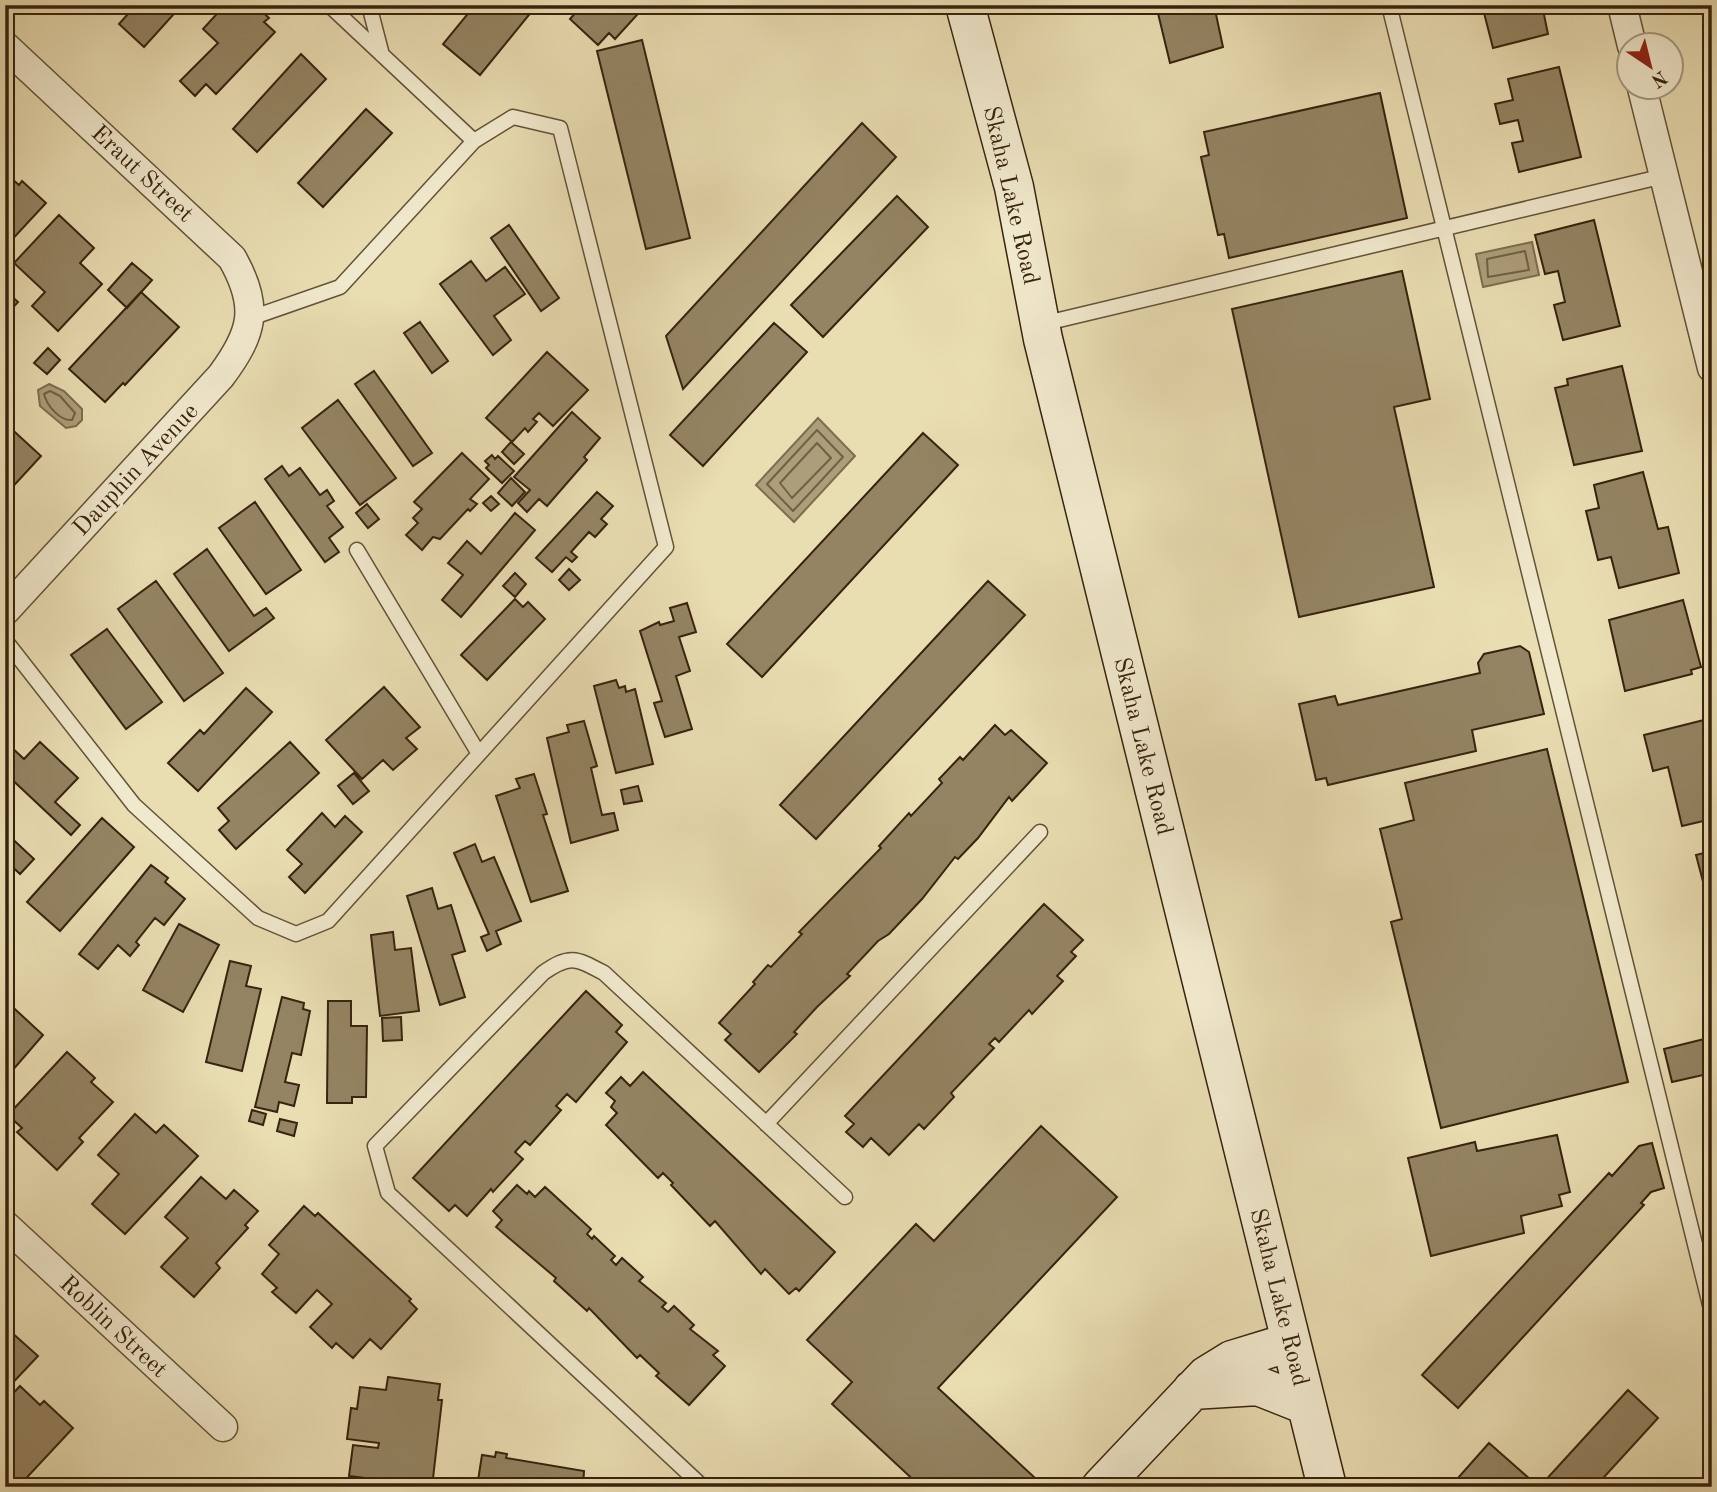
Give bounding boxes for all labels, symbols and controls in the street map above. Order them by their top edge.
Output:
north arrow [1616,32,1686,102]
text: N [1647,66,1670,90]
street label: Skaha Lake Road [978,104,1042,287]
street label: Eraut Street [86,121,197,227]
street label: Dauphin Avenue [69,400,204,541]
street label: Skaha Lake Road [1108,655,1176,838]
street label: Skaha Lake Road [1244,1206,1312,1389]
street label: Roblin Street [54,1272,171,1383]

